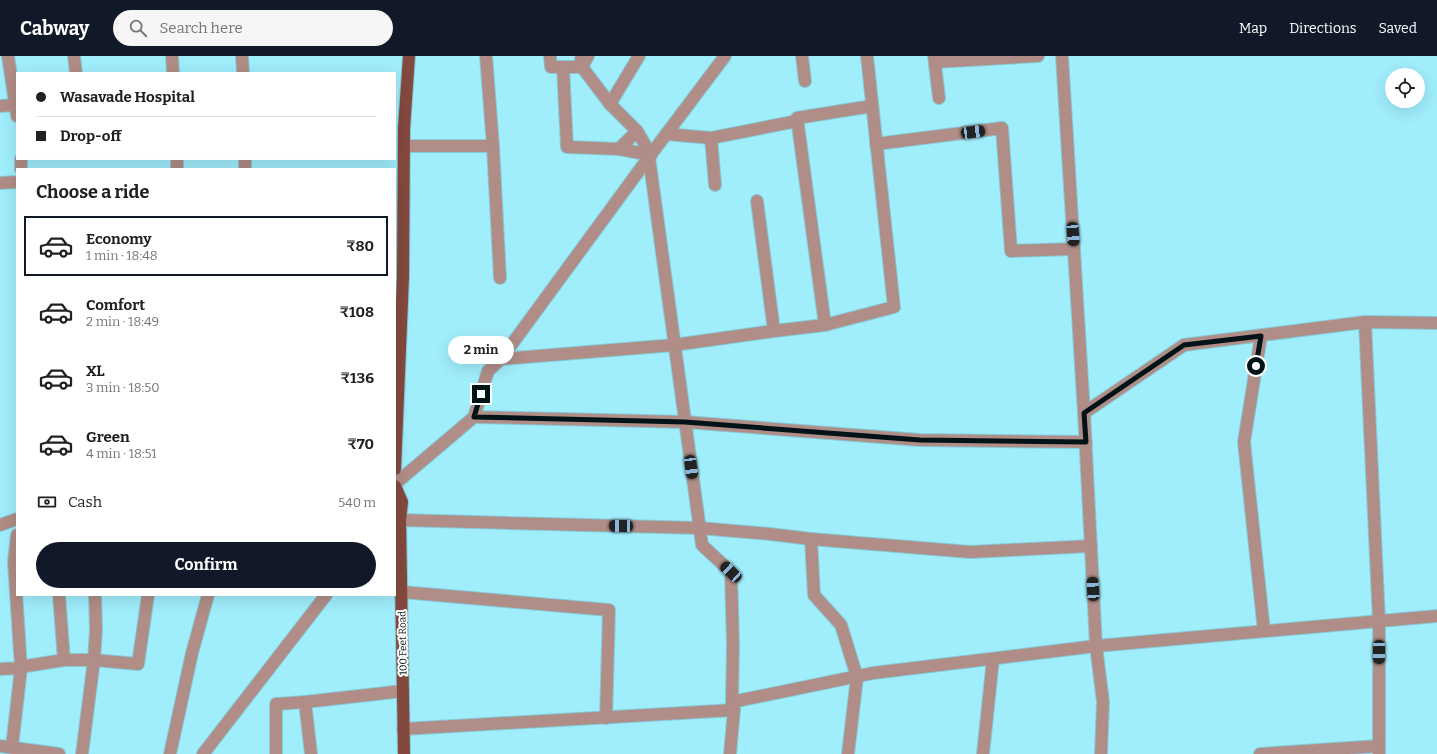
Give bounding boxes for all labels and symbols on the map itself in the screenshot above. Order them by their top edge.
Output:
car [960,125,986,139]
car [1066,222,1080,246]
callout: 2 min [448,336,514,364]
route start [1247,357,1265,375]
route end [472,385,490,403]
car [683,454,699,480]
car [609,520,633,532]
car [718,559,744,585]
car [1086,577,1100,601]
street label: 100 Feet Road [396,611,410,675]
car [1373,640,1385,664]

